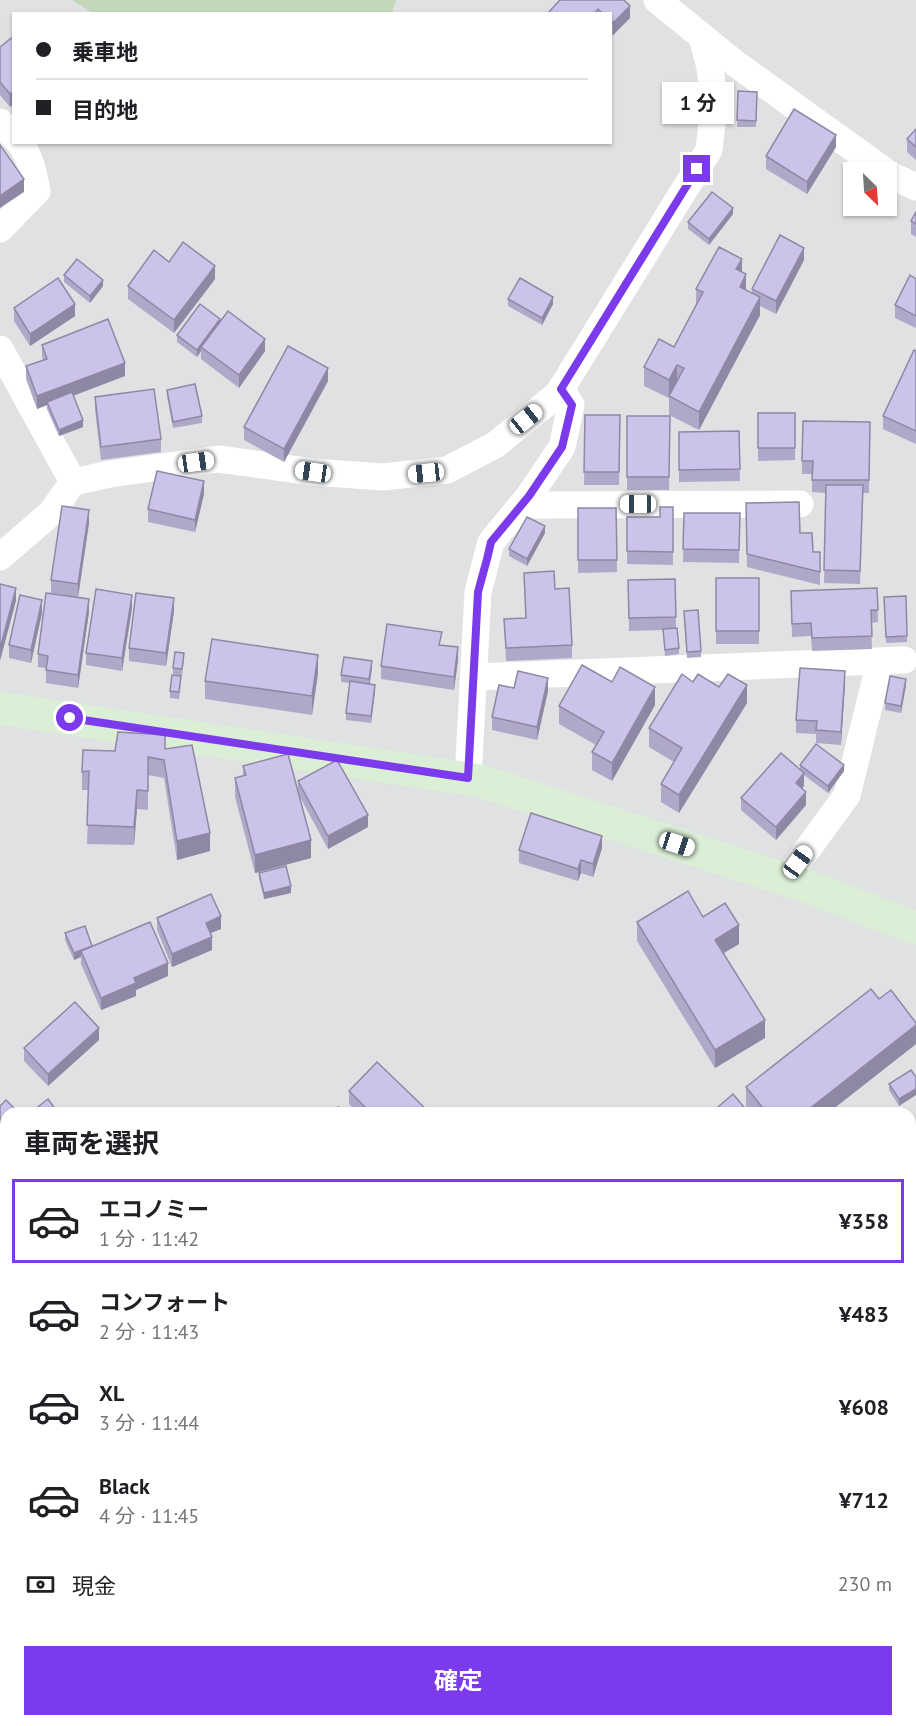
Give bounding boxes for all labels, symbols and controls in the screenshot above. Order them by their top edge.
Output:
text: 乗車地 [72,38,138,66]
callout: 1 分 [661,82,733,124]
text: 1 分 [680,90,716,116]
text: 目的地 [72,96,138,124]
route end [683,155,710,182]
north arrow [843,162,897,216]
map controls [843,162,897,216]
car [506,401,546,437]
car [177,451,215,473]
car [294,461,332,483]
car [407,462,445,484]
car [620,495,656,513]
route start [56,704,83,731]
car [657,830,697,858]
car [780,842,816,882]
text: 車両を選択 [24,1126,159,1160]
icon: car [27,1194,81,1248]
text: エコノミー [99,1195,209,1223]
text: ¥358 [839,1207,889,1235]
text: 1 分 · 11:42 [99,1226,199,1252]
icon: car [27,1287,81,1341]
text: コンフォート [99,1288,230,1316]
text: ¥483 [839,1300,889,1328]
text: 2 分 · 11:43 [99,1319,199,1345]
text: XL [99,1379,124,1407]
icon: car [27,1380,81,1434]
text: ¥608 [839,1393,889,1421]
text: 3 分 · 11:44 [99,1410,199,1436]
text: Black [99,1472,150,1500]
icon: car [27,1473,81,1527]
text: ¥712 [839,1486,889,1514]
text: 4 分 · 11:45 [99,1503,199,1529]
icon: cash [24,1568,57,1601]
text: 230 m [838,1571,892,1597]
text: 現金 [72,1572,116,1600]
button: 確定 [24,1646,892,1715]

